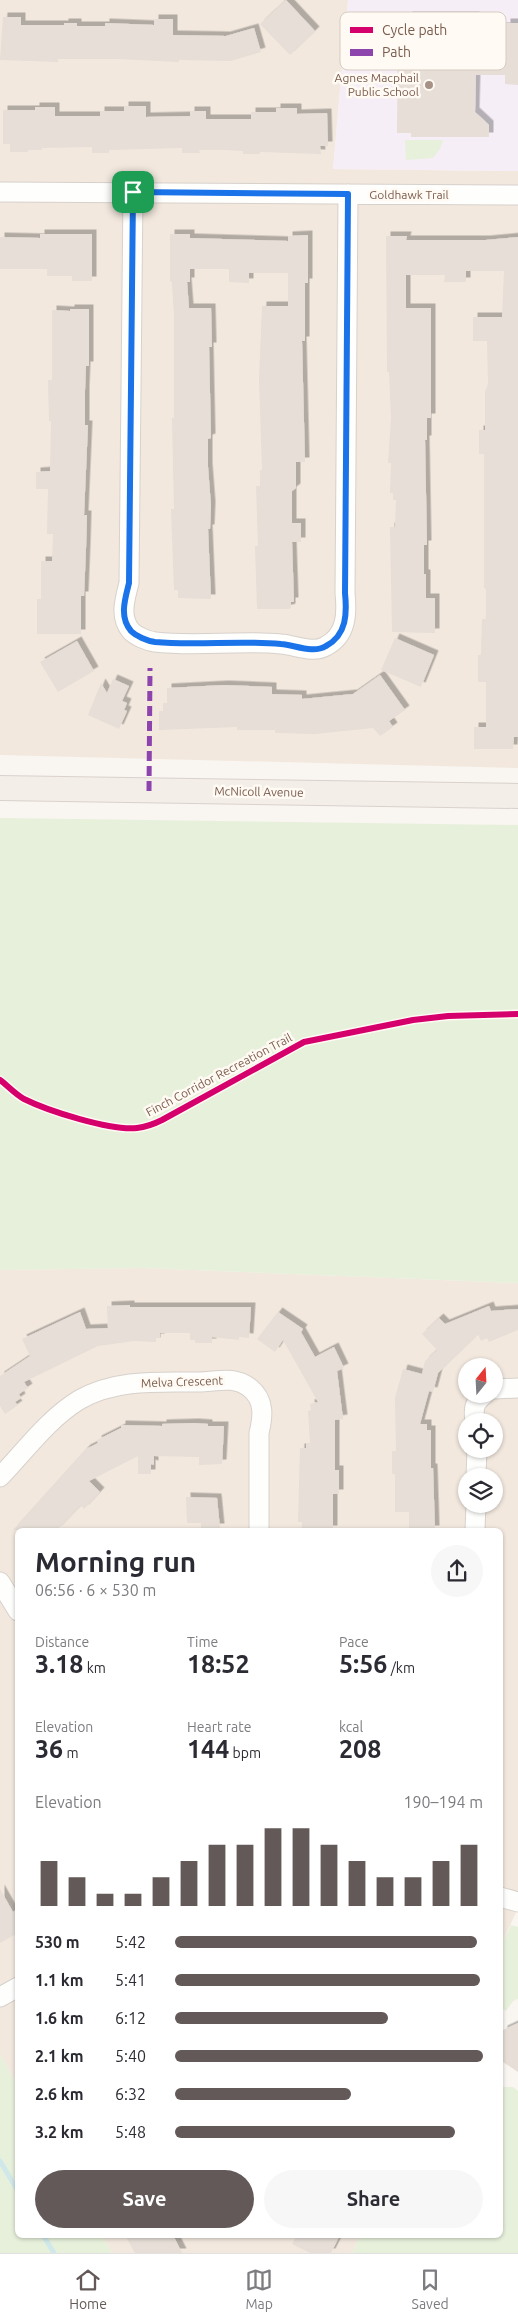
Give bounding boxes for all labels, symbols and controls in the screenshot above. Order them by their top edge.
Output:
legend [340,12,506,70]
text: Cycle path [382,22,447,38]
text: Path [382,44,411,60]
place label: Agnes Macphail Public School [335,71,419,98]
marker: Agnes Macphail Public School [423,79,435,91]
pin [112,171,154,213]
icon: arrive [119,178,147,206]
street label: Goldhawk Trail [369,188,449,201]
street label: McNicoll Avenue [214,784,304,799]
street label: Finch Corridor Recreation Trail [144,1030,294,1119]
north arrow [458,1358,502,1402]
map controls [458,1358,503,1513]
street label: Melva Crescent [141,1374,224,1389]
button: locate [458,1413,503,1458]
button: layers [458,1468,503,1513]
button: share [431,1545,483,1597]
text: Morning run [35,1546,196,1577]
text: 06:56 · 6 × 530 m [35,1581,156,1599]
text: Distance [35,1634,89,1650]
text: Time [187,1634,218,1650]
text: Pace [339,1634,369,1650]
text: 3.18 [35,1650,83,1678]
text: 18:52 [187,1650,250,1678]
text: 5:56 [339,1650,387,1678]
text: km [83,1660,106,1676]
text: /km [387,1660,415,1676]
text: Elevation [35,1719,93,1735]
text: Heart rate [187,1719,251,1735]
text: kcal [339,1719,363,1735]
text: 36 [35,1735,63,1763]
text: 144 [187,1735,229,1763]
text: 208 [339,1735,381,1763]
text: m [63,1745,79,1761]
text: bpm [229,1745,261,1761]
text: Elevation [35,1793,102,1811]
text: 190–194 m [403,1793,483,1811]
text: 530 m [35,1933,80,1951]
text: 5:42 [115,1933,146,1951]
text: 1.1 km [35,1971,84,1989]
text: 5:41 [115,1971,146,1989]
text: 1.6 km [35,2009,84,2027]
text: 6:12 [115,2009,146,2027]
text: 2.1 km [35,2047,84,2065]
text: 5:40 [115,2047,146,2065]
text: 2.6 km [35,2085,84,2103]
text: 6:32 [115,2085,146,2103]
text: 3.2 km [35,2123,84,2141]
text: 5:48 [115,2123,146,2141]
button: Save [35,2170,254,2228]
button: Share [264,2170,483,2228]
tab: Home [69,2266,107,2312]
tab: Map [245,2266,273,2312]
tab: Saved [412,2266,449,2312]

